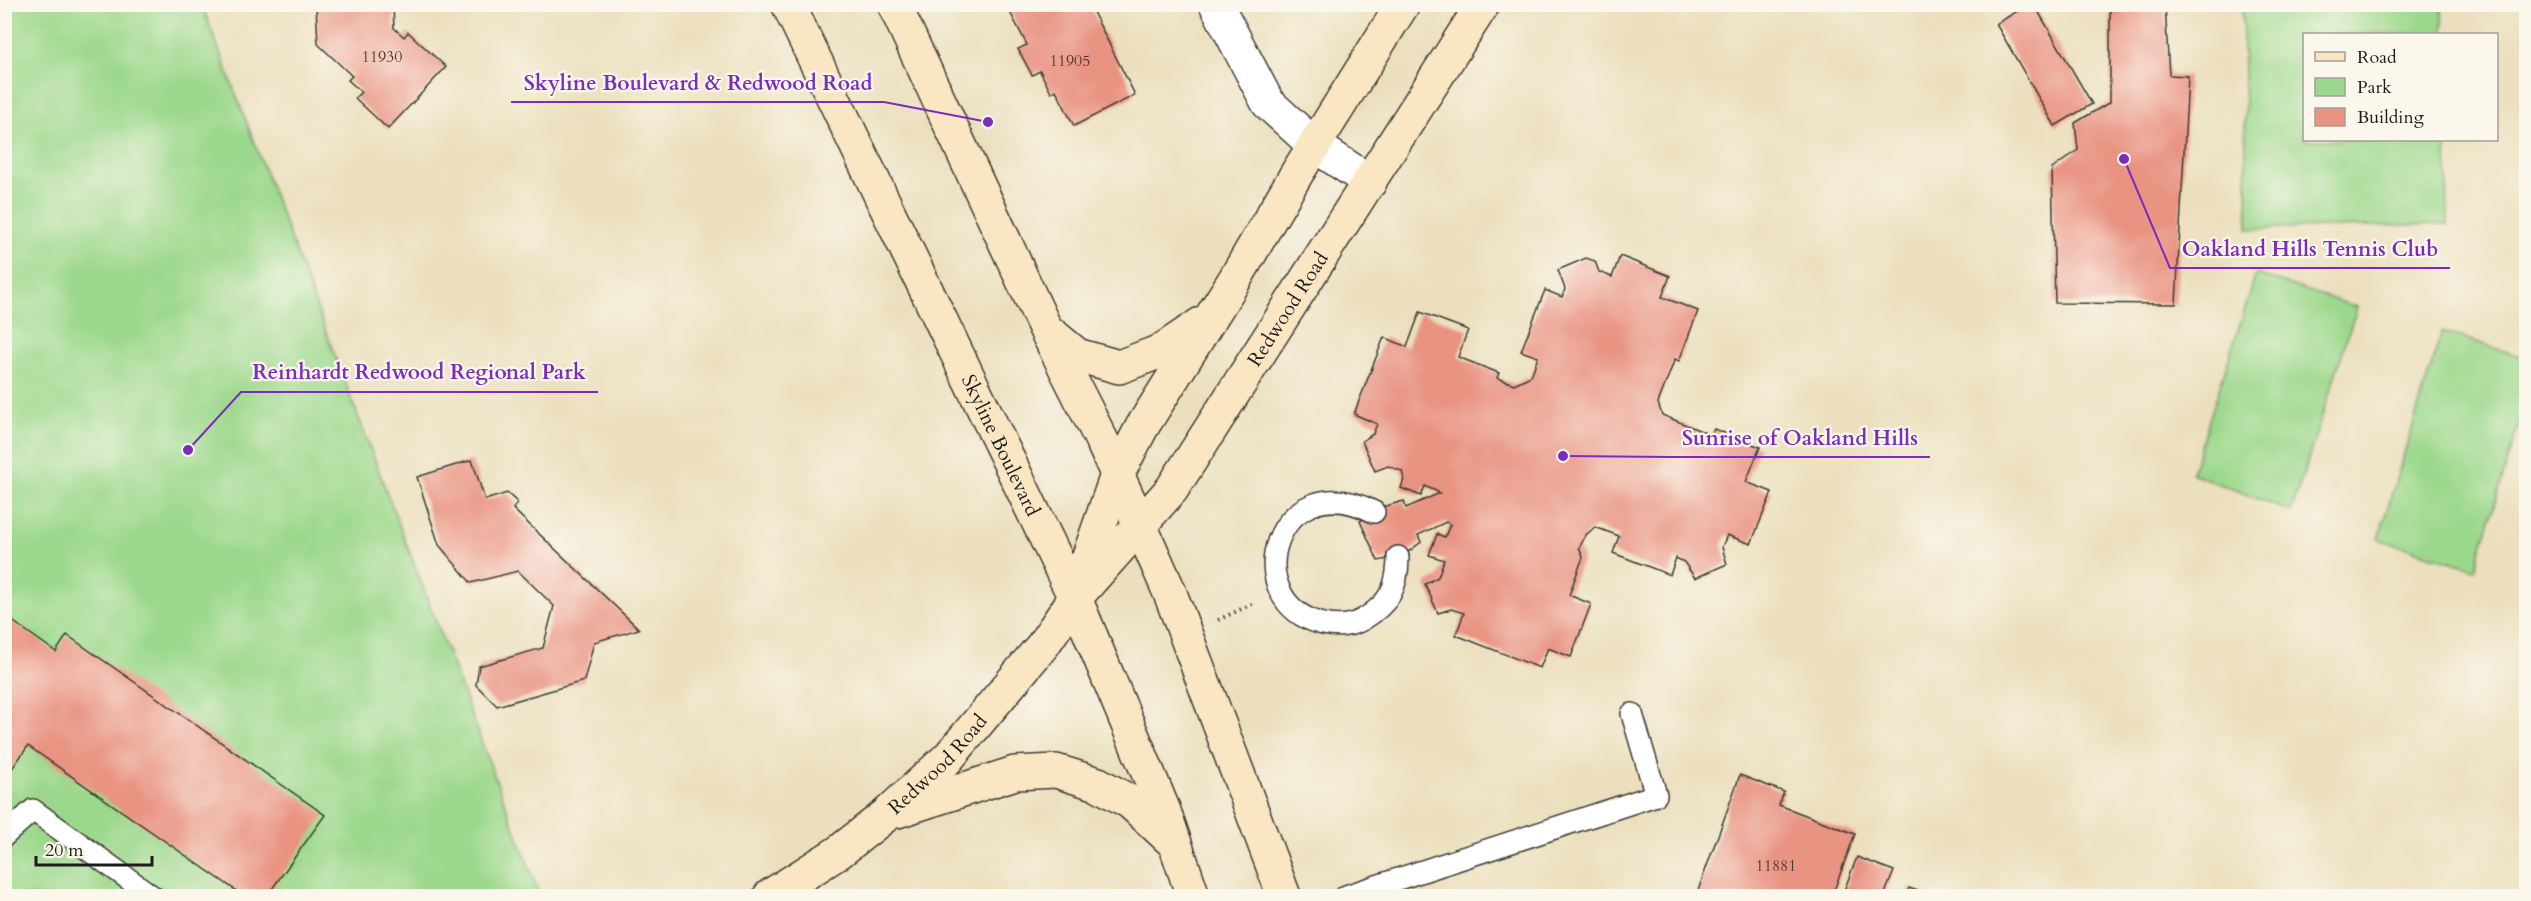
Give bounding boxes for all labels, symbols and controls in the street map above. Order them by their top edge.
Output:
legend [2303,33,2498,141]
text: Road [2357,45,2397,70]
house number: 11930 [362,46,402,68]
house number: 11905 [1050,50,1090,72]
callout: Skyline Boulevard & Redwood Road [511,63,884,102]
text: Skyline Boulevard & Redwood Road [524,69,872,98]
text: Park [2357,75,2392,100]
text: Building [2357,105,2425,130]
callout: Oakland Hills Tennis Club [2170,229,2450,268]
text: Oakland Hills Tennis Club [2182,235,2438,264]
street label: Redwood Road [1241,247,1335,372]
callout: Reinhardt Redwood Regional Park [241,353,598,392]
text: Reinhardt Redwood Regional Park [252,358,586,387]
street label: Skyline Boulevard [955,370,1047,521]
callout: Sunrise of Oakland Hills [1670,418,1930,457]
text: Sunrise of Oakland Hills [1682,424,1918,453]
street label: Redwood Road [882,708,994,821]
scale bar [36,829,152,867]
text: 20 m [45,838,84,863]
house number: 11881 [1756,855,1796,877]

